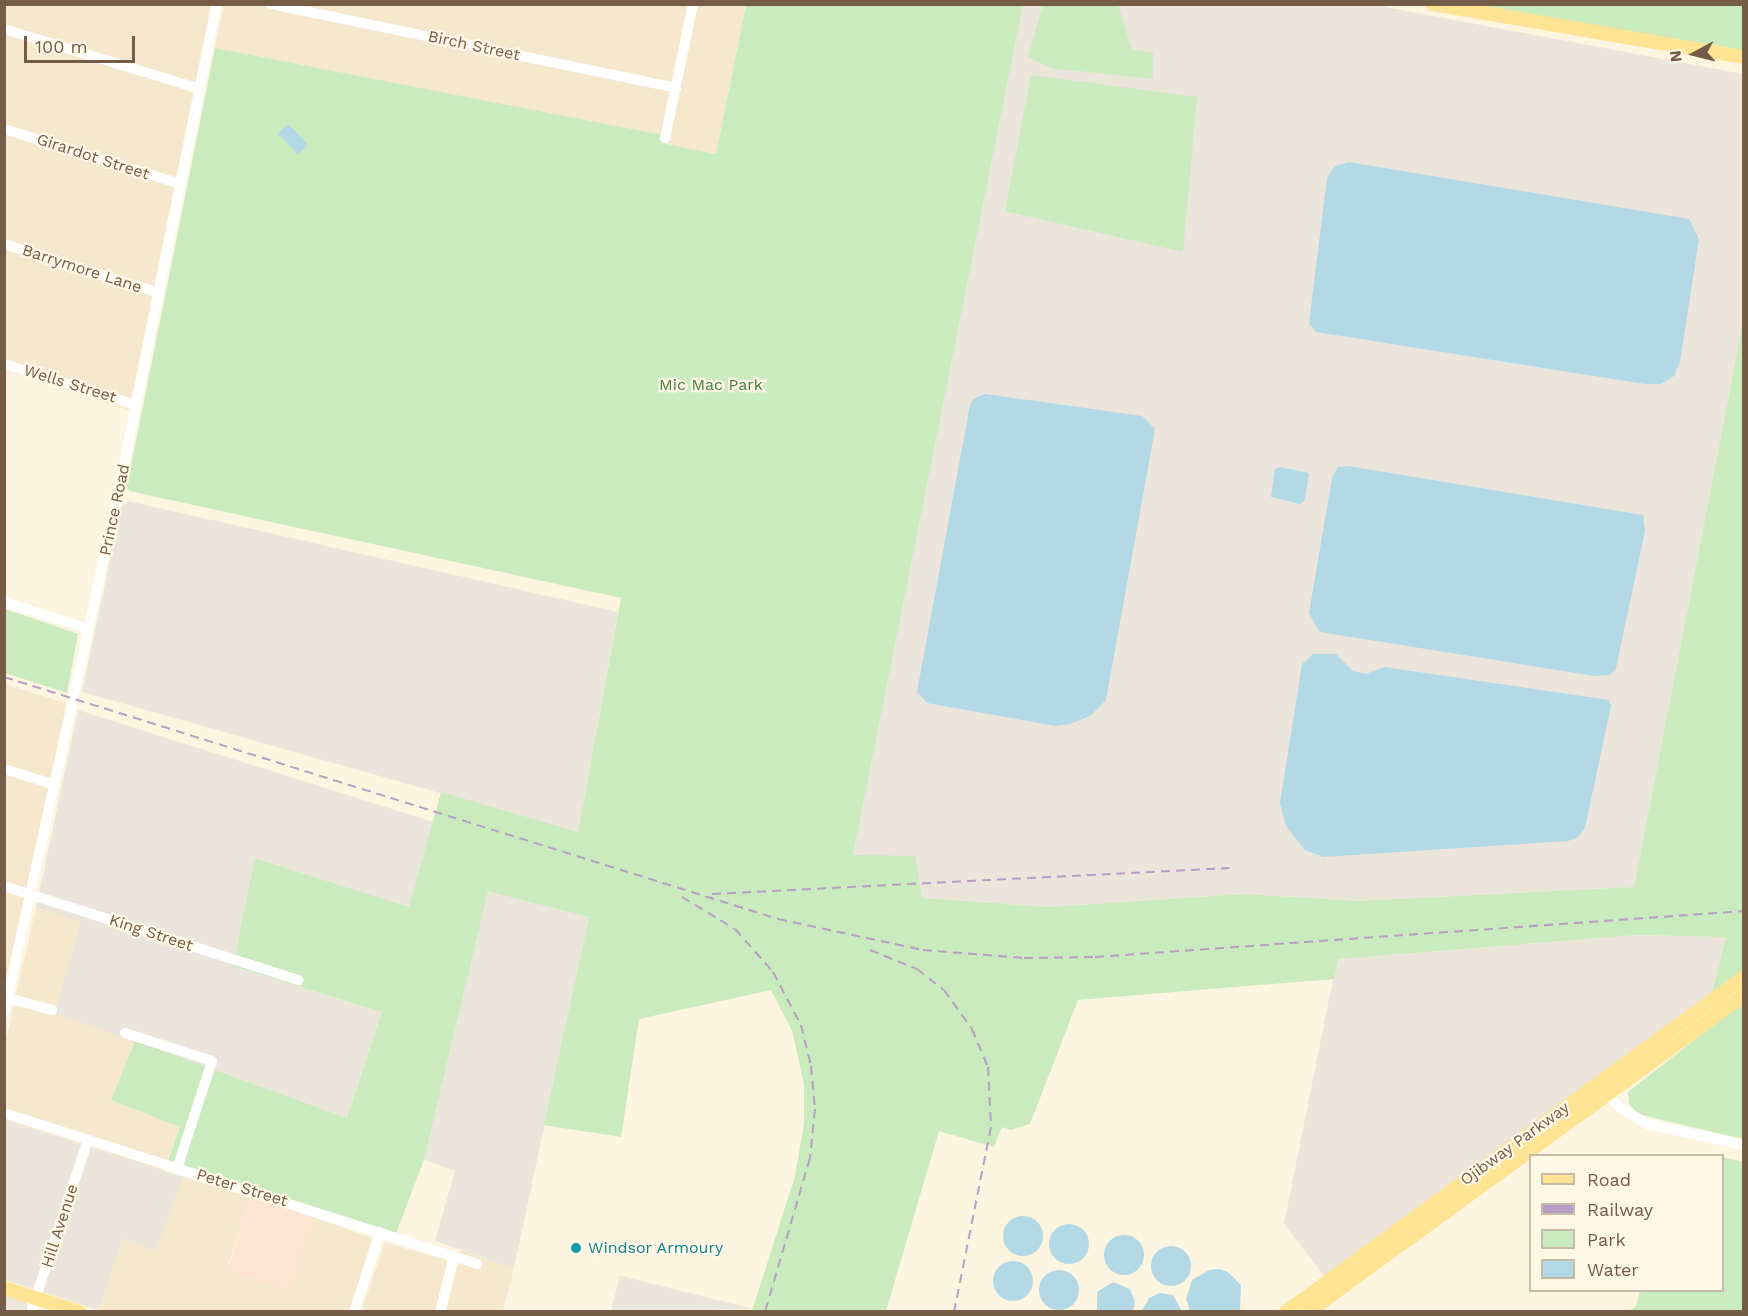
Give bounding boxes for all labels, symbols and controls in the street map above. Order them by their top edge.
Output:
scale bar [27,24,138,62]
north arrow [1664,24,1724,84]
street label: Birch Street [426,27,522,65]
text: 100 m [35,36,88,57]
text: N [1665,49,1686,63]
street label: Girardot Street [34,130,152,184]
street label: Barrymore Lane [20,241,144,297]
street label: Wells Street [21,361,119,407]
park label: Mic Mac Park [659,375,763,395]
street label: Prince Road [96,462,134,558]
street label: King Street [107,910,195,956]
street label: Ojibway Parkway [1457,1098,1573,1190]
legend [1529,1154,1724,1292]
street label: Peter Street [194,1165,290,1211]
text: Road [1587,1169,1631,1190]
street label: Hill Avenue [37,1181,83,1271]
text: Railway [1587,1199,1653,1220]
text: Park [1587,1229,1626,1250]
place label: Windsor Armoury [588,1238,724,1258]
marker: Windsor Armoury [569,1241,583,1255]
text: Water [1587,1259,1639,1280]

